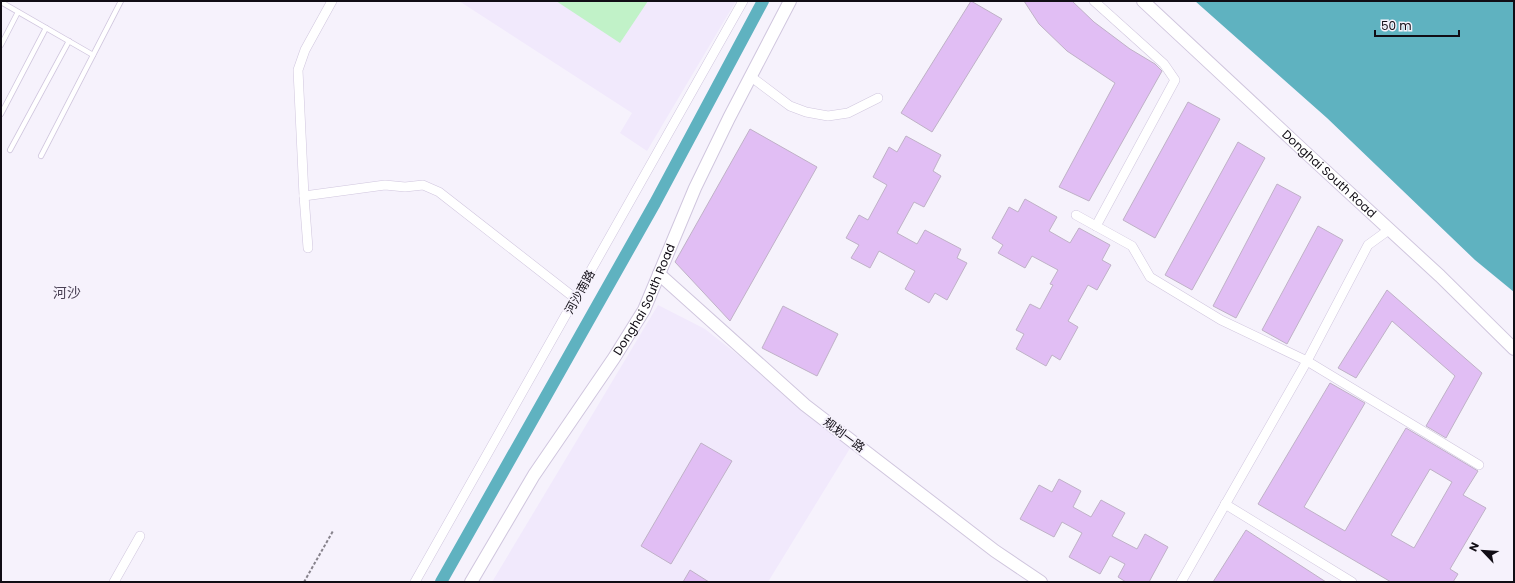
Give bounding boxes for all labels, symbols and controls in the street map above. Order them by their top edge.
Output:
scale bar [1375,12,1459,38]
text: 50 m [1381,17,1412,34]
street label: Donghai South Road [1278,126,1380,221]
street label: Donghai South Road [609,241,679,358]
street label: 河沙南路 [560,267,599,317]
district label: 河沙 [53,283,81,303]
street label: 规划一路 [820,413,869,456]
north arrow [1463,531,1503,571]
text: N [1465,540,1483,554]

